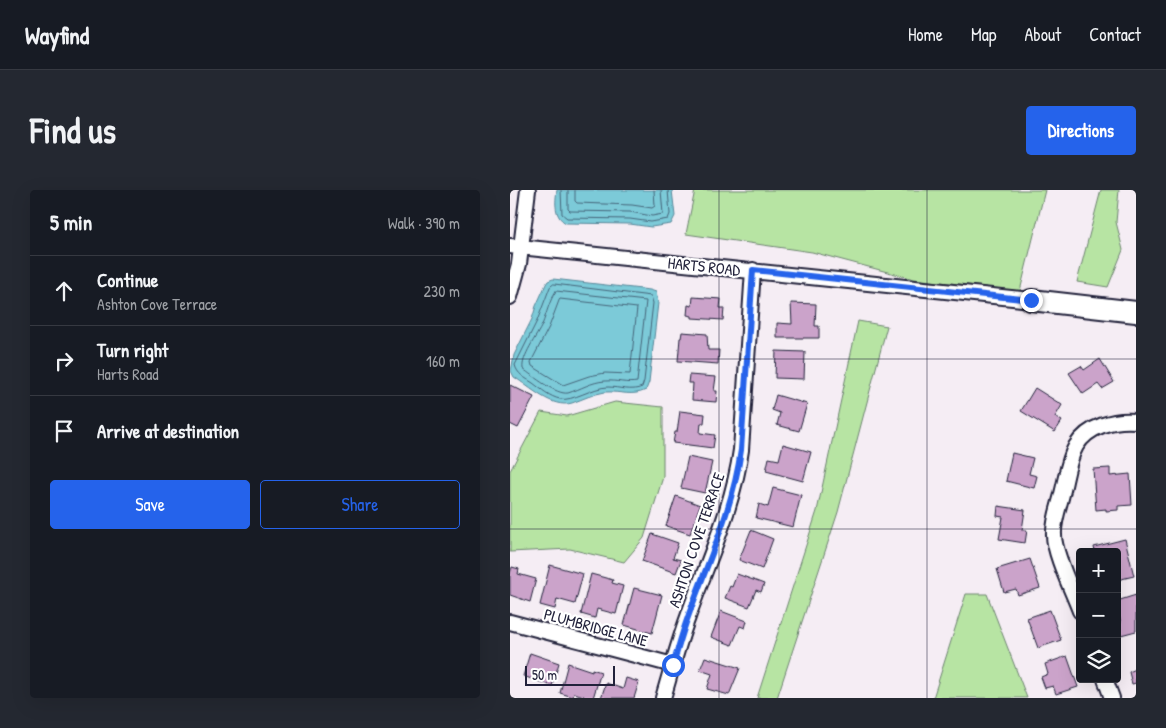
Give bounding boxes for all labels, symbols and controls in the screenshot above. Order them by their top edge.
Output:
text: Wayfind [25,19,89,51]
text: Home [908,22,943,47]
text: Map [971,22,996,47]
text: About [1024,22,1061,47]
text: Contact [1089,22,1141,47]
button: Directions [1026,106,1136,155]
text: Find us [30,107,116,154]
text: 5 min [50,208,92,237]
text: Walk · 390 m [388,212,460,234]
street label: HARTS ROAD [667,251,742,281]
text: Continue [97,267,158,293]
icon: ahead [50,277,78,305]
text: 230 m [424,280,460,302]
route end [1020,289,1043,312]
text: Ashton Cove Terrace [97,293,217,315]
text: Turn right [97,337,168,363]
icon: right [50,347,78,375]
text: 160 m [426,350,460,372]
text: Harts Road [97,363,159,385]
icon: arrive [50,417,78,445]
text: Arrive at destination [97,418,239,444]
street label: ASHTON COVE TERRACE [663,470,729,610]
button: Save [50,480,250,529]
button: Share [260,480,460,529]
map controls [1076,548,1121,683]
button: + [1076,548,1121,593]
button: − [1076,593,1121,638]
street label: PLUMBRIDGE LANE [542,603,650,651]
button: layers [1076,638,1121,683]
route start [662,654,685,677]
scale bar [525,663,615,686]
text: 50 m [532,665,557,684]

